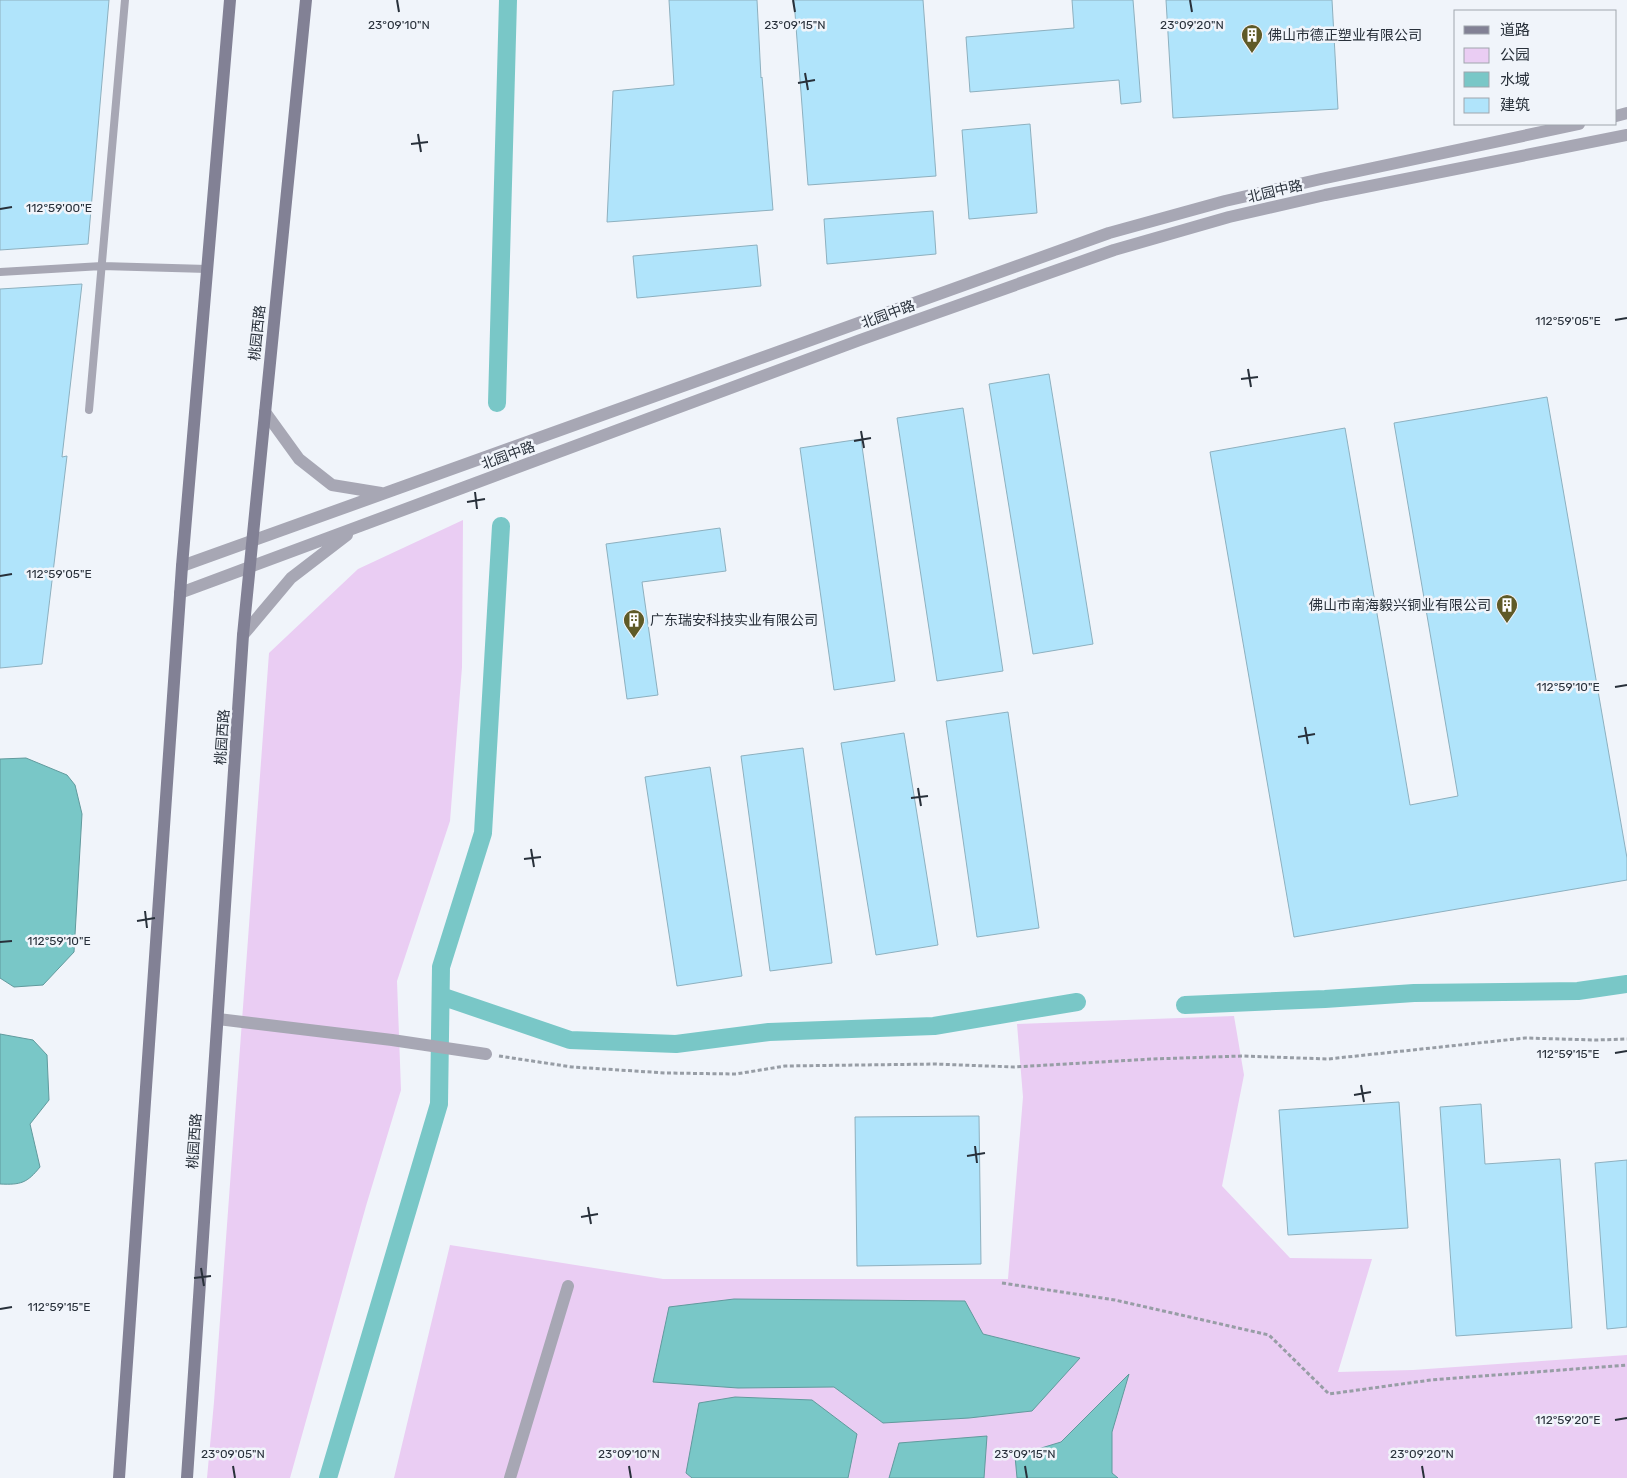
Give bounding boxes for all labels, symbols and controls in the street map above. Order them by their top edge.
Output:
legend [1454,10,1617,125]
text: 23°09'10"N [368,18,430,32]
text: 23°09'15"N [764,18,826,32]
text: 23°09'20"N [1160,18,1224,32]
text: 道路 [1500,21,1530,39]
building icon: 佛山市德正塑业有限公司 [1240,23,1264,54]
place label: 佛山市德正塑业有限公司 [1268,27,1422,44]
text: 公园 [1500,46,1530,64]
text: 水域 [1500,71,1530,89]
text: 建筑 [1500,96,1530,114]
street label: 北园中路 [1246,177,1304,206]
text: 112°59'00"E [26,201,92,215]
street label: 北园中路 [859,297,917,332]
street label: 桃园西路 [246,304,269,362]
text: 112°59'05"E [1535,314,1601,328]
street label: 北园中路 [479,438,537,473]
text: 112°59'05"E [26,567,92,581]
building icon: 佛山市南海毅兴铜业有限公司 [1495,593,1519,624]
place label: 佛山市南海毅兴铜业有限公司 [1309,597,1491,614]
building icon: 广东瑞安科技实业有限公司 [622,608,646,639]
place label: 广东瑞安科技实业有限公司 [650,612,818,629]
text: 112°59'10"E [1536,680,1600,694]
street label: 桃园西路 [212,709,233,766]
text: 112°59'10"E [27,934,91,948]
text: 112°59'15"E [1537,1047,1599,1061]
street label: 桃园西路 [184,1113,205,1170]
text: 112°59'15"E [28,1300,90,1314]
text: 112°59'20"E [1535,1413,1601,1427]
text: 23°09'05"N [201,1447,265,1461]
text: 23°09'10"N [598,1447,660,1461]
text: 23°09'15"N [994,1447,1056,1461]
text: 23°09'20"N [1390,1447,1454,1461]

